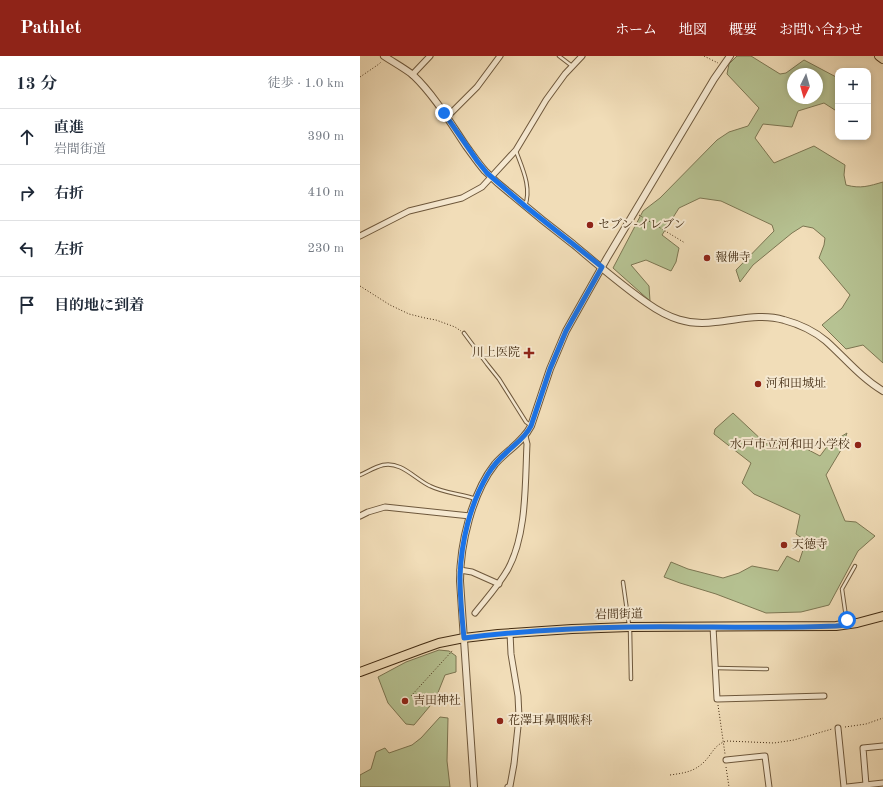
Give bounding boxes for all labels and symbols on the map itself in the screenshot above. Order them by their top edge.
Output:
north arrow [787,68,823,104]
route end [435,104,453,122]
place label: セブン-イレブン [598,218,685,231]
marker: セブン-イレブン [585,220,595,230]
place label: 報佛寺 [715,250,751,264]
marker: 報佛寺 [702,253,712,263]
place label: 川上医院 [472,345,520,359]
marker: 川上医院 [523,347,535,359]
place label: 河和田城址 [766,376,826,390]
marker: 河和田城址 [753,379,763,389]
place label: 水戸市立河和田小学校 [730,437,850,451]
marker: 水戸市立河和田小学校 [853,440,863,450]
place label: 天徳寺 [792,537,828,551]
marker: 天徳寺 [779,540,789,550]
street label: 岩間街道 [595,607,643,621]
route start [838,611,856,629]
place label: 吉田神社 [413,693,461,707]
marker: 吉田神社 [400,696,410,706]
place label: 花澤耳鼻咽喉科 [508,713,592,727]
marker: 花澤耳鼻咽喉科 [495,716,505,726]

